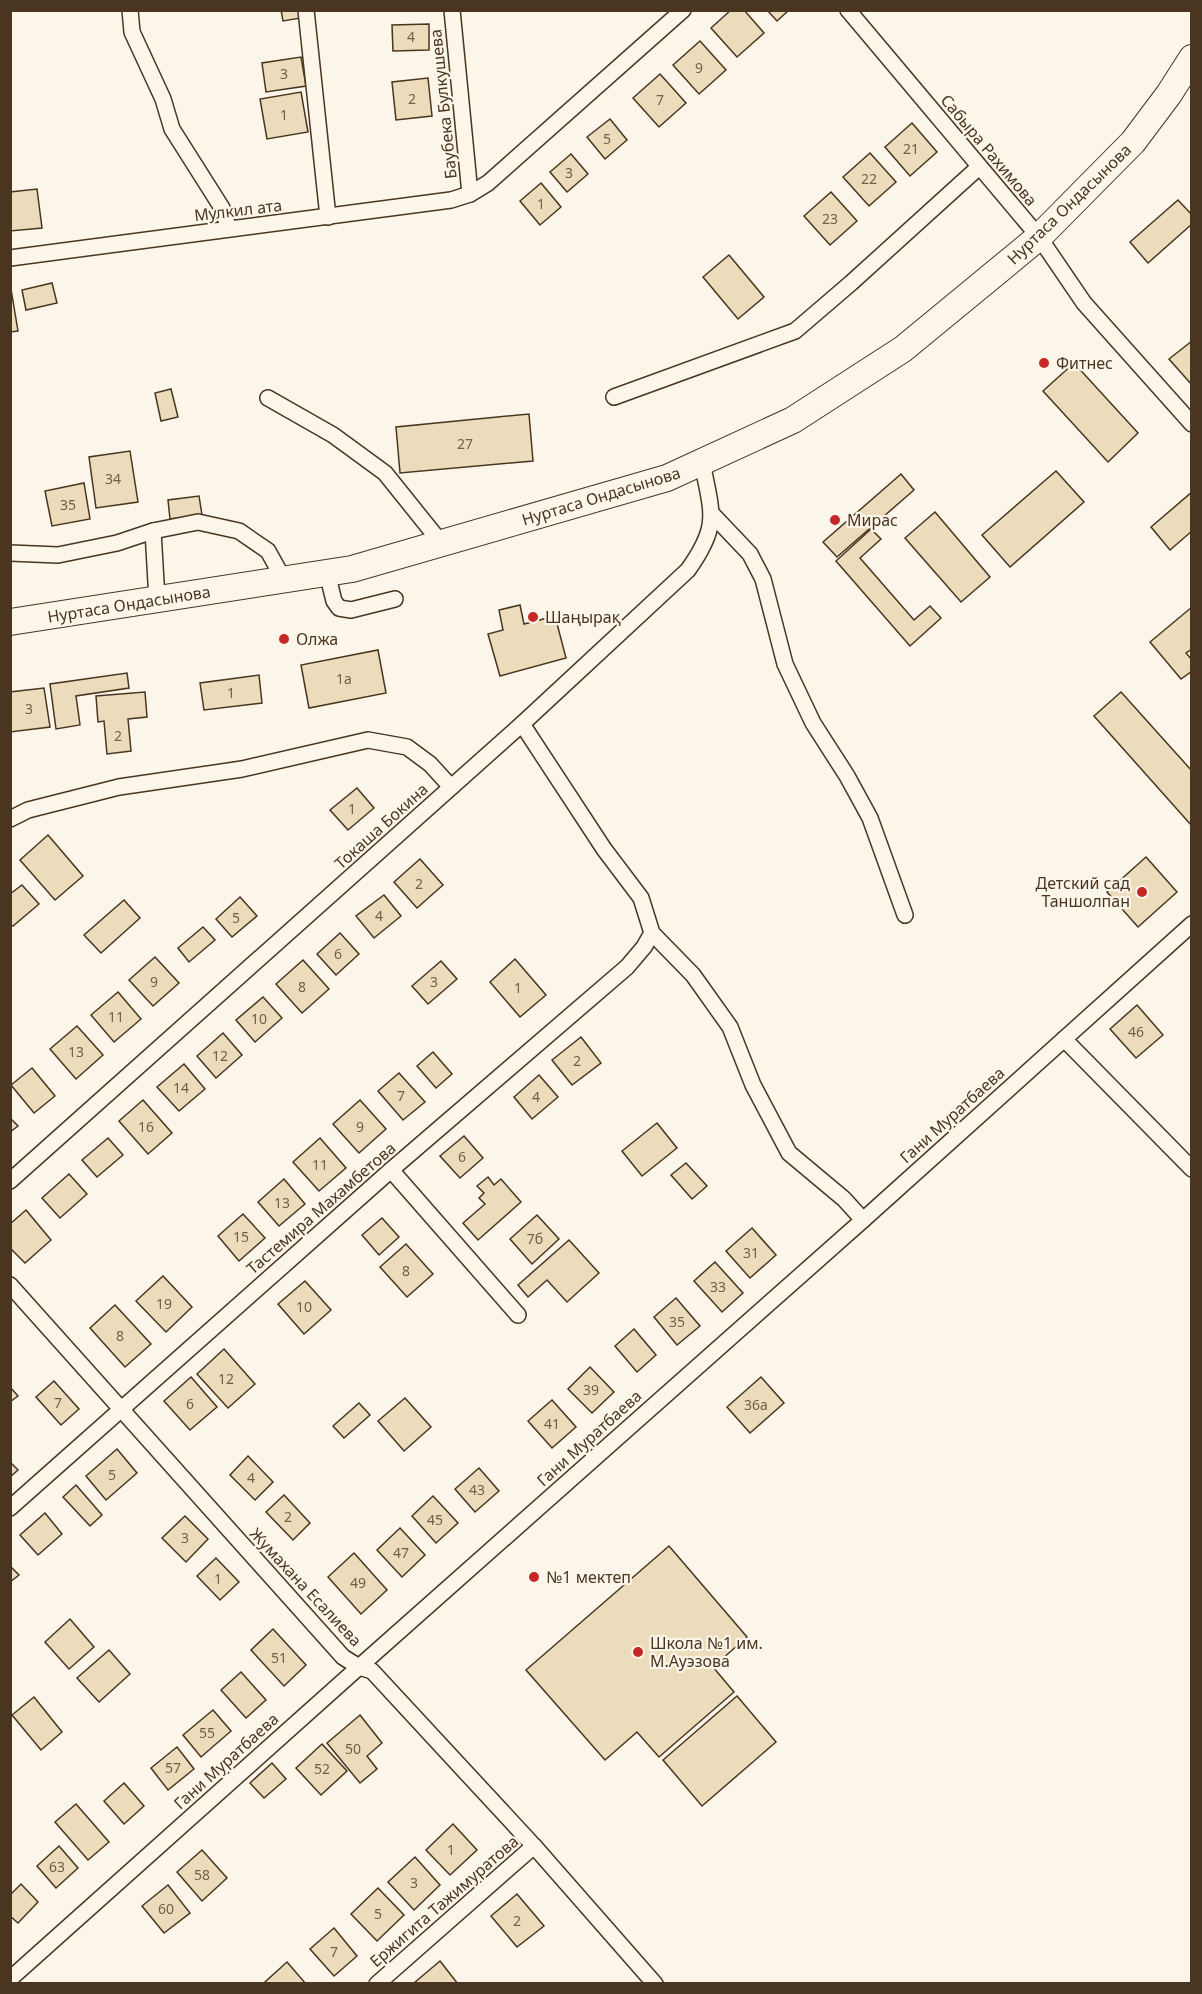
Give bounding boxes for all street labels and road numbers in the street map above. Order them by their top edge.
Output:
street label: Баубека Булкушева [424,28,462,180]
street label: Сабыра Рахимова [936,90,1042,210]
street label: Нуртаса Ондасынова [1002,139,1136,269]
street label: Мулкил ата [193,194,283,226]
street label: Нуртаса Ондасынова [519,461,683,531]
street label: Нуртаса Ондасынова [46,580,212,628]
street label: Токаша Бокина [330,778,432,874]
street label: Гани Муратбаева [895,1062,1009,1168]
street label: Тастемира Махамбетова [242,1137,400,1279]
street label: Гани Муратбаева [532,1385,646,1491]
street label: Жумахана Есалиева [245,1523,367,1651]
street label: Гани Муратбаева [169,1708,283,1814]
street label: Ержигита Тажимуратова [365,1830,523,1972]

